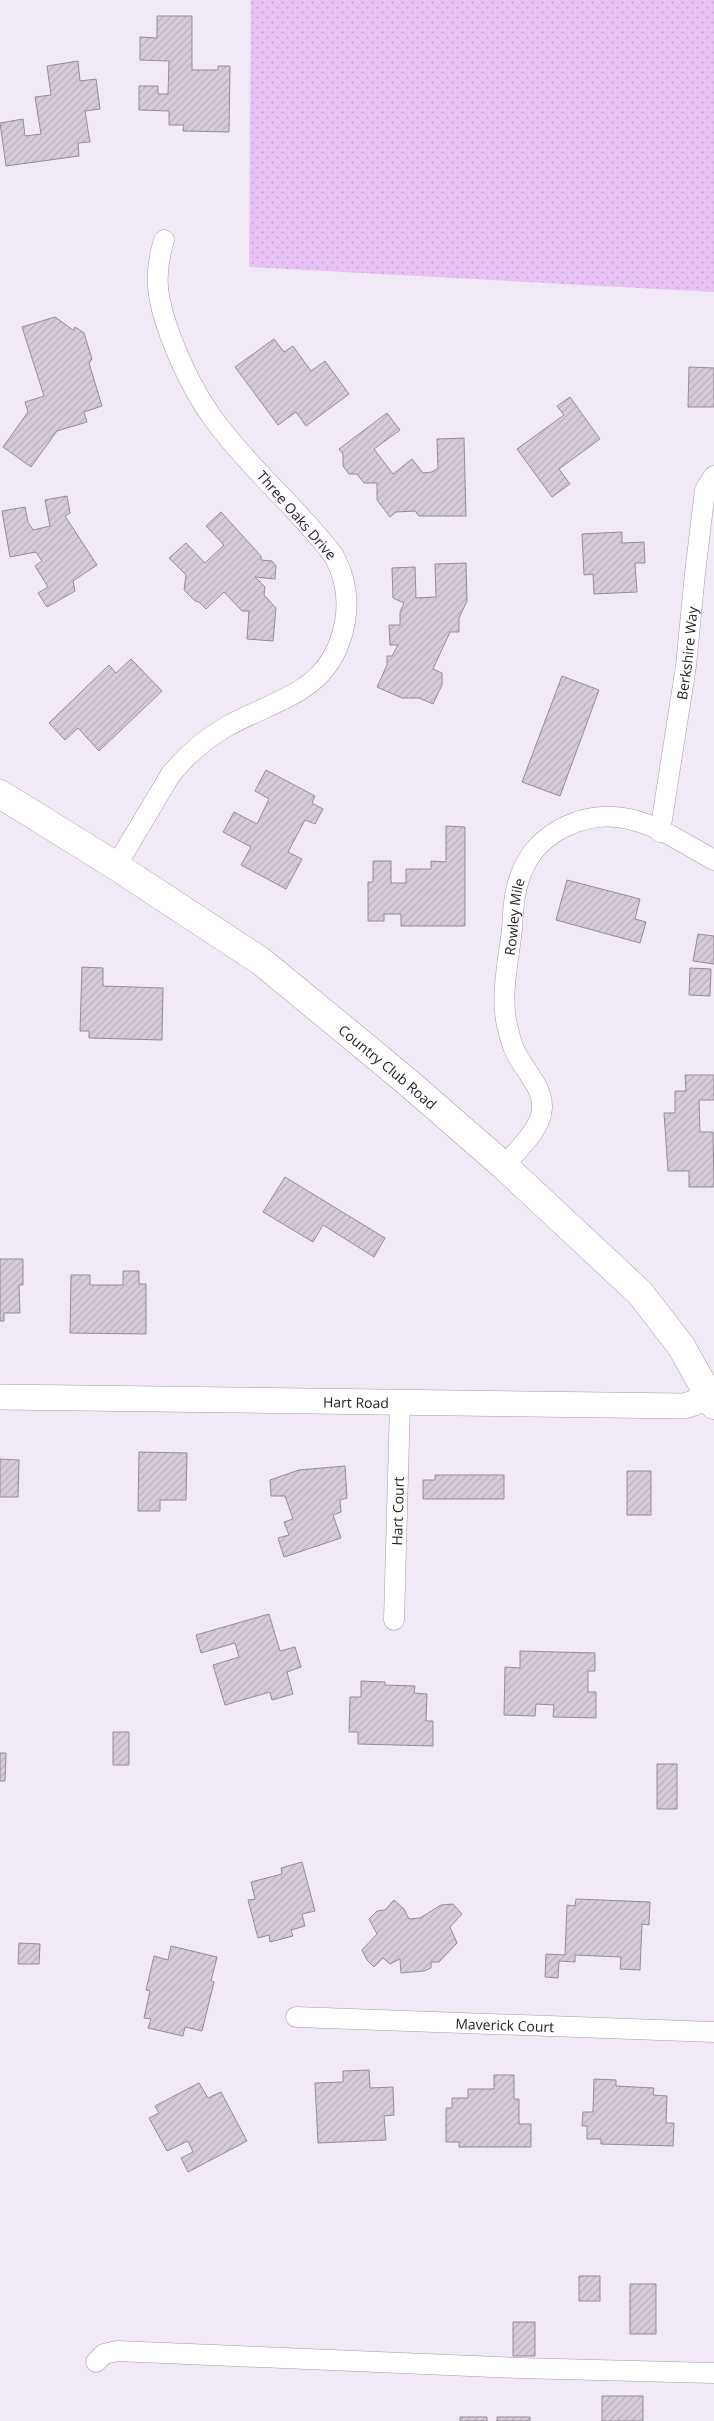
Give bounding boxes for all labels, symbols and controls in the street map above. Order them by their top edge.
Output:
street label: Three Oaks Drive [253,467,341,564]
street label: Berkshire Way [671,605,701,701]
street label: Rowley Mile [499,876,528,956]
street label: Country Club Road [335,1020,441,1113]
street label: Hart Road [323,1392,389,1412]
street label: Hart Court [387,1476,407,1546]
street label: Maverick Court [455,2013,555,2036]

